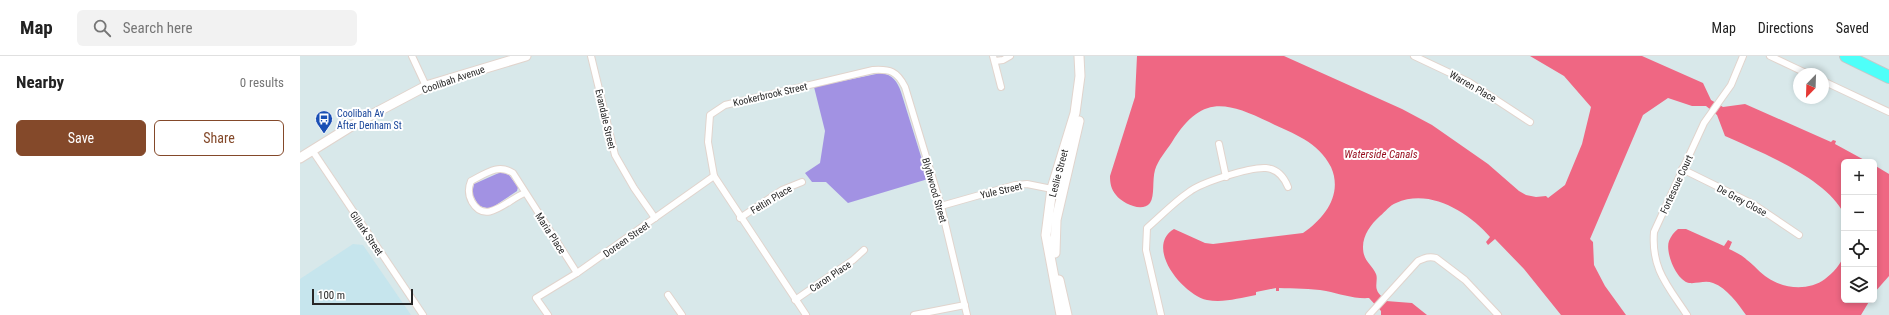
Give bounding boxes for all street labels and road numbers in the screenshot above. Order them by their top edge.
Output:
street label: Coolibah Avenue [420,63,486,95]
street label: Warren Place [1447,69,1498,104]
street label: Kookerbrook Street [732,81,808,108]
street label: Evandale Street [593,88,618,150]
street label: Leslie Street [1047,148,1070,198]
street label: Fortescue Court [1658,153,1695,215]
street label: Blythwood Street [920,156,949,224]
street label: Yule Street [979,180,1023,201]
street label: Feltin Place [749,183,794,216]
street label: De Grey Close [1715,183,1769,218]
street label: Gillark Street [348,209,385,257]
street label: Maria Place [533,211,568,256]
street label: Doreen Street [601,220,651,259]
street label: Caron Place [808,258,853,294]

